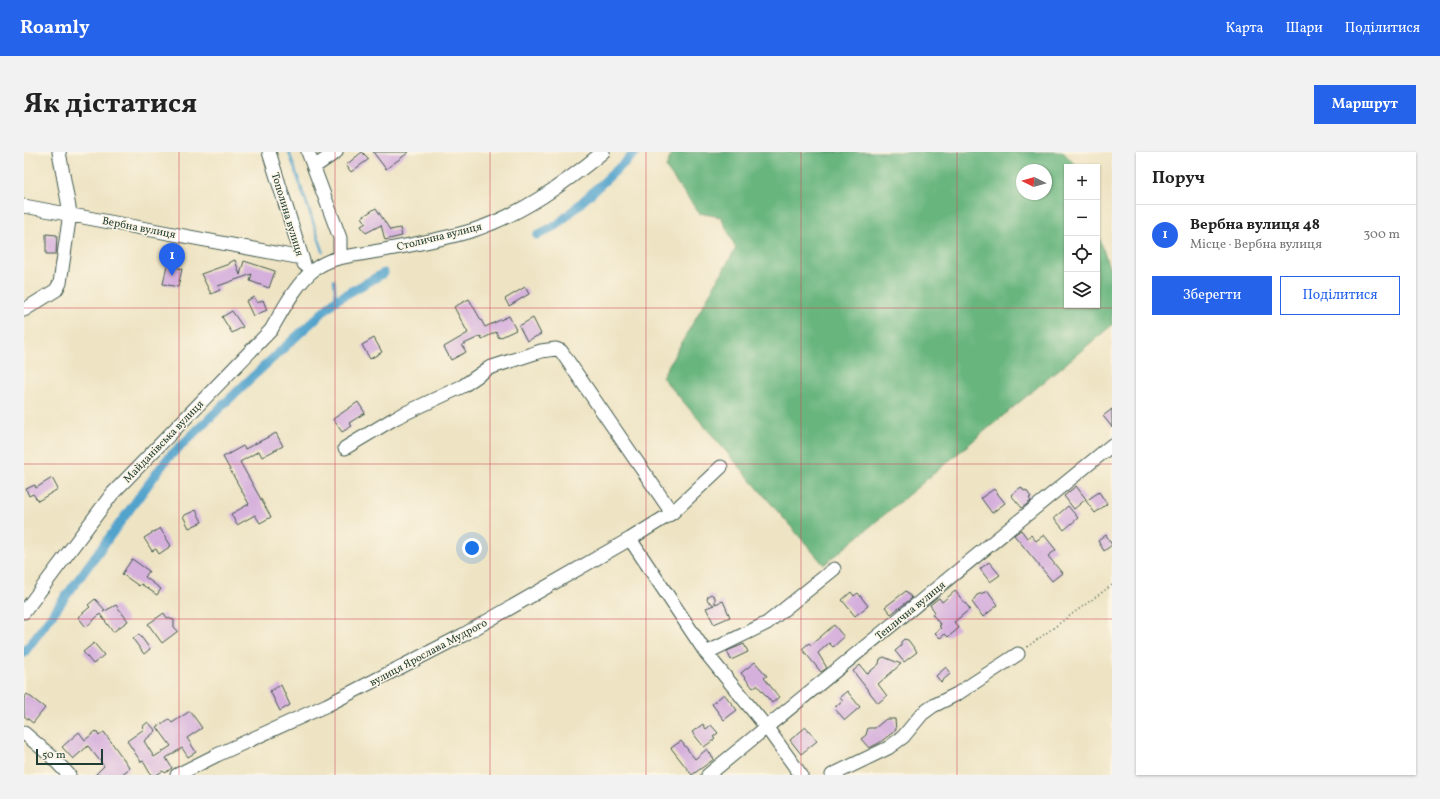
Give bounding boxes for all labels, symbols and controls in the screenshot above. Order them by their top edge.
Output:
text: Roamly [20,15,90,41]
text: Карта [1226,19,1264,38]
text: Шари [1286,19,1323,38]
text: Поділитися [1345,19,1420,38]
text: Як дістатися [24,85,197,124]
button: Маршрут [1314,85,1416,124]
north arrow [1016,164,1052,200]
map controls [1064,164,1100,308]
button: + [1064,164,1100,200]
text: Поруч [1152,167,1205,190]
street label: Тополина вулиця [267,171,307,258]
button: − [1064,200,1100,236]
street label: Вербна вулиця [101,214,177,243]
text: Вербна вулиця 48 [1190,215,1320,236]
street label: Столична вулиця [395,220,484,255]
text: 1 [1162,226,1168,244]
text: 300 m [1364,226,1400,244]
button: locate [1064,236,1100,272]
text: Місце · Вербна вулиця [1190,236,1322,254]
pin: 1 [159,243,185,276]
button: layers [1064,272,1100,308]
button: Зберегти [1152,276,1272,315]
button: Поділитися [1280,276,1400,315]
street label: Майданівська вулиця [121,397,208,487]
your location [462,538,482,558]
street label: Теплична вулиця [873,578,949,644]
street label: вулиця Ярослава Мудрого [367,616,490,691]
scale bar [36,747,103,766]
text: 50 m [42,748,66,763]

